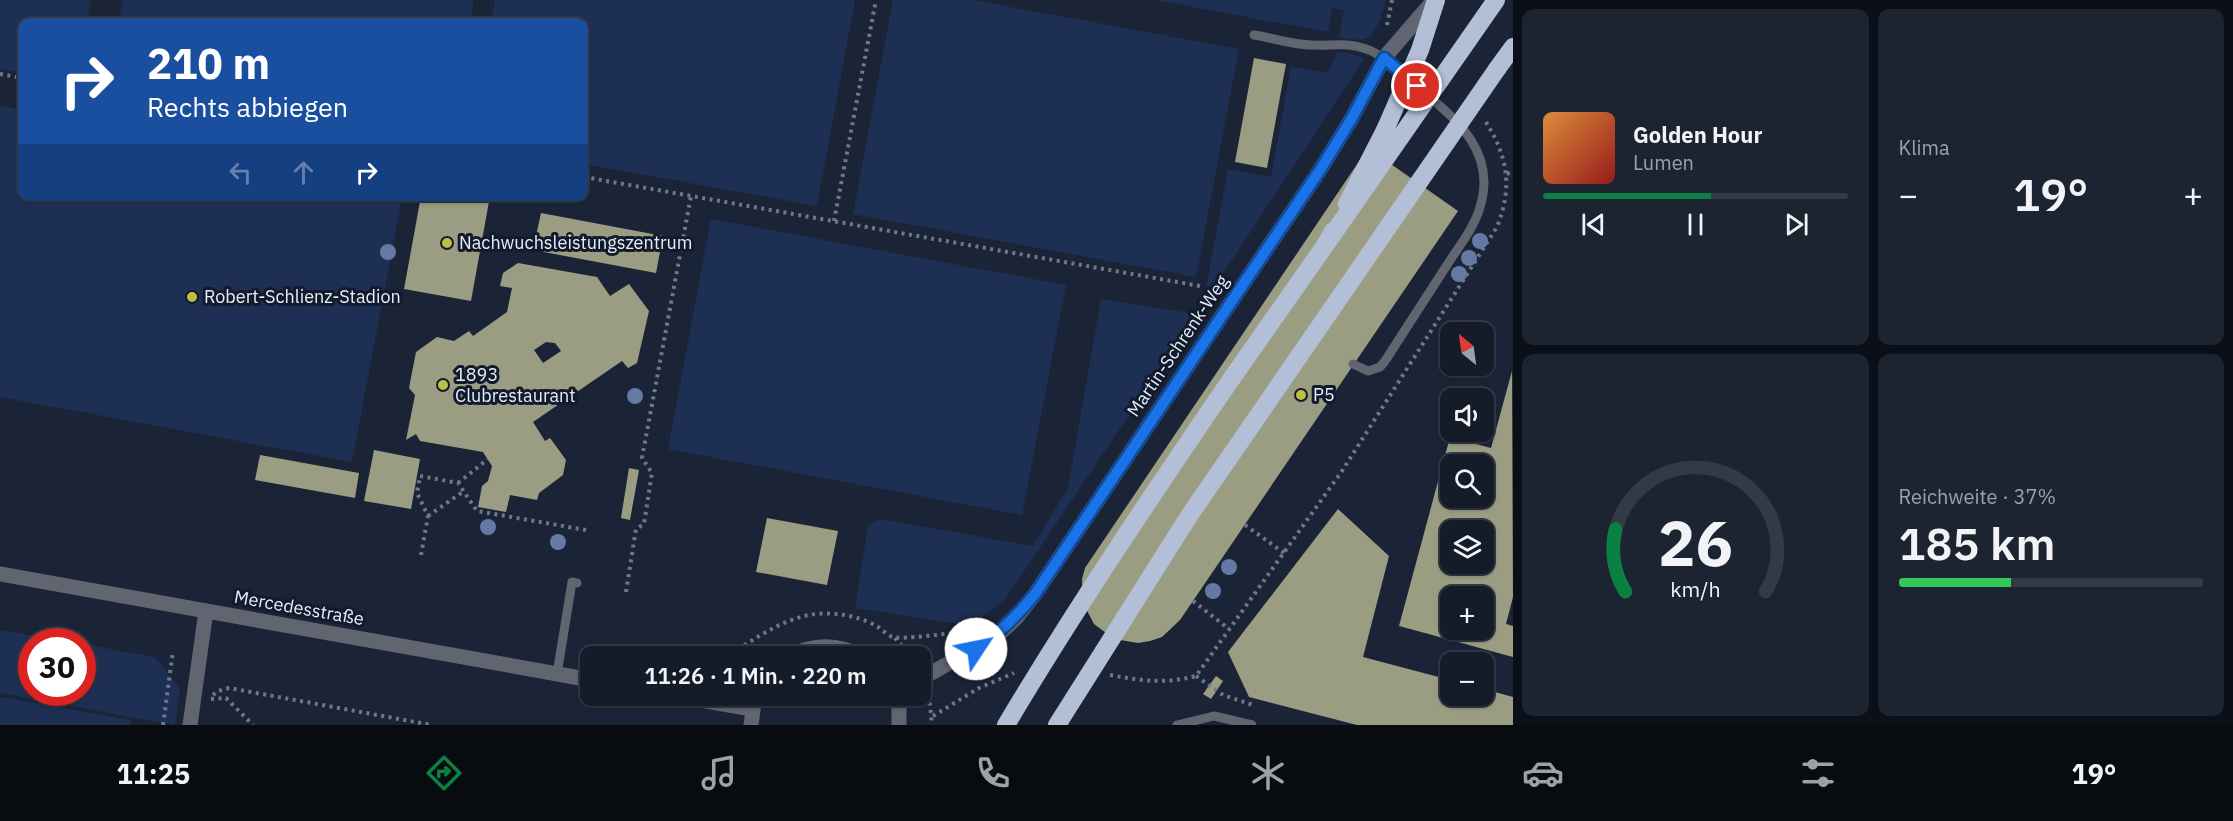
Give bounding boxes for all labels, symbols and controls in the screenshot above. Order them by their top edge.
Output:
text: 210 m [147,36,270,91]
icon: right [48,42,126,120]
pin [1391,60,1442,111]
icon: arrive [1400,69,1433,102]
text: Rechts abbiegen [147,89,348,124]
text: Golden Hour [1633,120,1762,149]
text: Klima [1899,134,1950,161]
text: Lumen [1633,149,1694,176]
icon: left [224,156,257,189]
icon: ahead [287,156,320,189]
icon: right [350,156,383,189]
text: 19° [2013,165,2088,223]
text: − [1899,173,1918,216]
text: + [2183,173,2203,216]
icon: previous [1577,208,1610,241]
icon: pause [1679,208,1712,241]
icon: next [1780,208,1813,241]
place label: Nachwuchsleistungszentrum [459,231,693,254]
marker: Nachwuchsleistungszentrum [440,236,454,250]
street label: Martin-Schrenk-Weg [1122,270,1234,421]
place label: Robert-Schlienz-Stadion [204,285,401,308]
marker: Robert-Schlienz-Stadion [185,290,199,304]
north arrow [1440,322,1494,376]
map controls [1440,322,1494,706]
place label: 1893 Clubrestaurant [455,363,576,407]
marker: 1893 Clubrestaurant [436,378,450,392]
place label: P5 [1313,383,1335,406]
marker: P5 [1294,388,1308,402]
button: sound [1440,388,1494,442]
button: search [1440,454,1494,508]
text: Reichweite · 37% [1899,483,2056,510]
text: 26 [1658,502,1733,583]
text: 185 km [1899,514,2055,572]
button: layers [1440,520,1494,574]
text: km/h [1670,575,1720,603]
street label: Mercedesstraße [232,585,366,630]
button: + [1440,586,1494,640]
position arrow [944,617,1008,681]
speed limit sign: 30 [18,628,96,706]
button: − [1440,652,1494,706]
text: 11:26 · 1 Min. · 220 m [644,661,867,690]
icon: directions [423,752,465,794]
icon: music [698,752,740,794]
icon: phone [972,752,1014,794]
icon: climate [1247,752,1289,794]
icon: car [1522,752,1564,794]
icon: filters [1797,752,1839,794]
text: 11:25 [116,756,190,791]
text: 19° [2071,756,2117,791]

